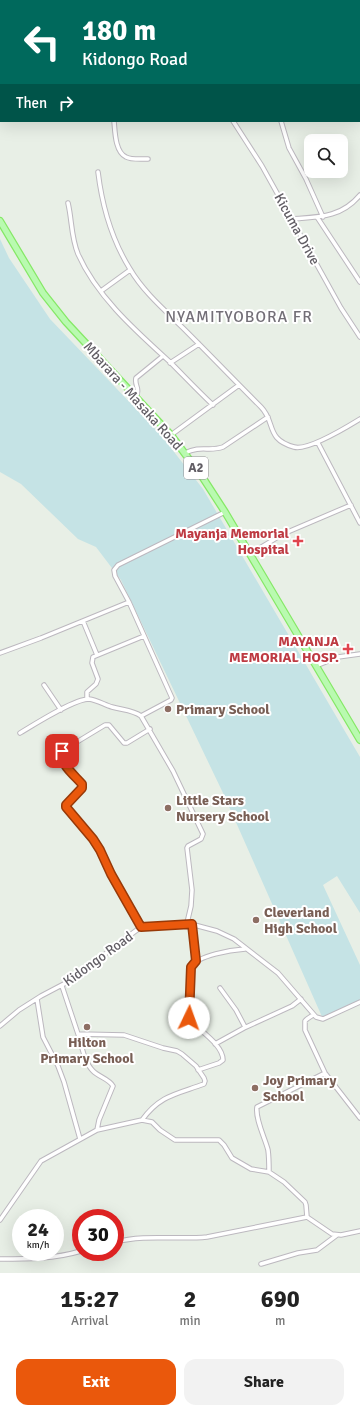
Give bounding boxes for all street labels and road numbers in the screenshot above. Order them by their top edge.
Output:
street label: Kicuma Drive [270,190,324,268]
street label: Mbarara - Masaka Road [80,338,186,454]
road number: A2 [184,457,208,479]
street label: Kidongo Road [60,928,136,990]

